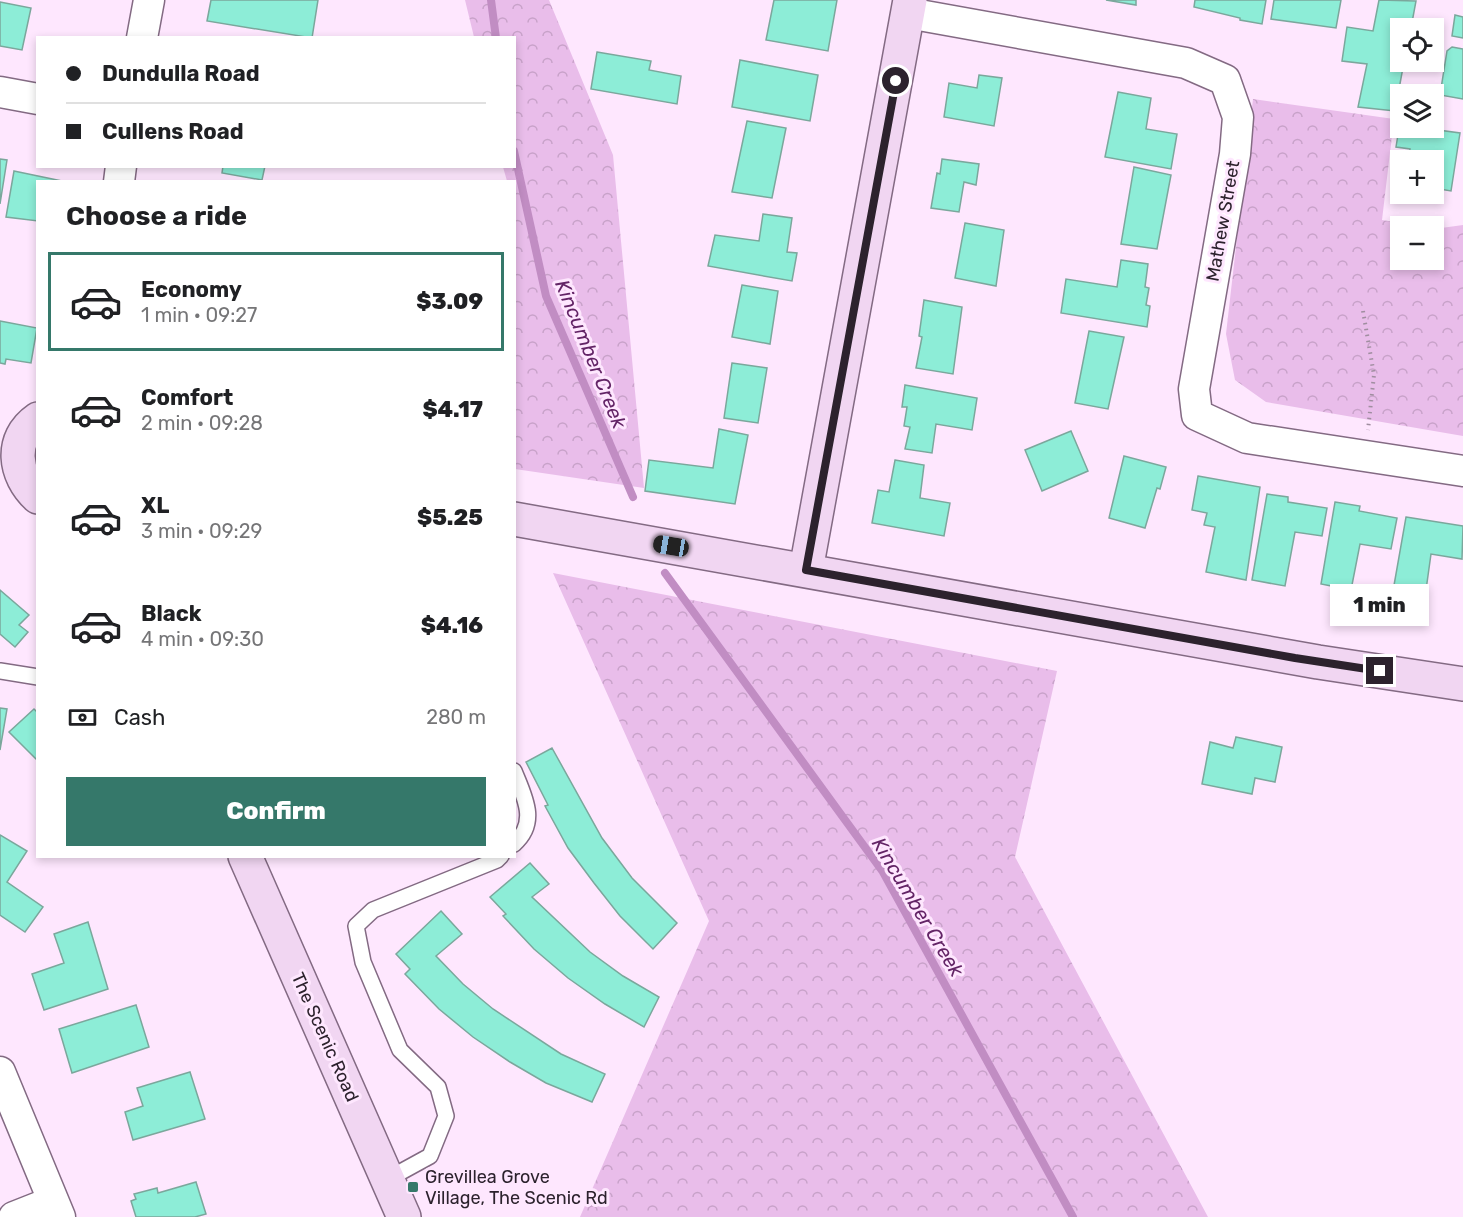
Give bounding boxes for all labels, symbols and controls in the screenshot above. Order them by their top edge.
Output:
map controls [1390,18,1444,270]
button: locate [1390,18,1444,72]
text: Dundulla Road [102,60,260,87]
route start [882,67,909,94]
button: layers [1390,84,1444,138]
text: Cullens Road [102,118,244,145]
button: + [1390,150,1444,204]
street label: Mathew Street [1202,159,1244,283]
text: Choose a ride [66,200,247,232]
button: − [1390,216,1444,270]
icon: car [69,275,123,329]
text: Economy [141,276,242,303]
water label: Kincumber Creek [550,276,632,433]
text: $3.09 [416,288,483,315]
text: 1 min · 09:27 [141,303,257,327]
icon: car [69,383,123,437]
text: Comfort [141,384,233,411]
text: $4.17 [422,396,483,423]
text: 2 min · 09:28 [141,411,263,435]
icon: car [69,491,123,545]
text: XL [141,492,169,519]
text: $5.25 [417,504,483,531]
text: 3 min · 09:29 [141,519,262,543]
car [652,534,690,558]
callout: 1 min [1330,584,1430,626]
text: 1 min [1353,593,1406,617]
icon: car [69,599,123,653]
text: Black [141,600,202,627]
text: $4.16 [421,612,483,639]
text: 4 min · 09:30 [141,627,264,651]
route end [1366,657,1393,684]
icon: cash [66,701,99,734]
text: Cash [114,704,165,731]
text: 280 m [426,705,486,729]
button: Confirm [66,777,486,846]
water label: Kincumber Creek [867,833,969,982]
street label: The Scenic Road [287,969,363,1105]
place label: Grevillea Grove Village, The Scenic Rd [425,1166,608,1209]
marker: Grevillea Grove Village, The Scenic Rd [406,1180,420,1194]

